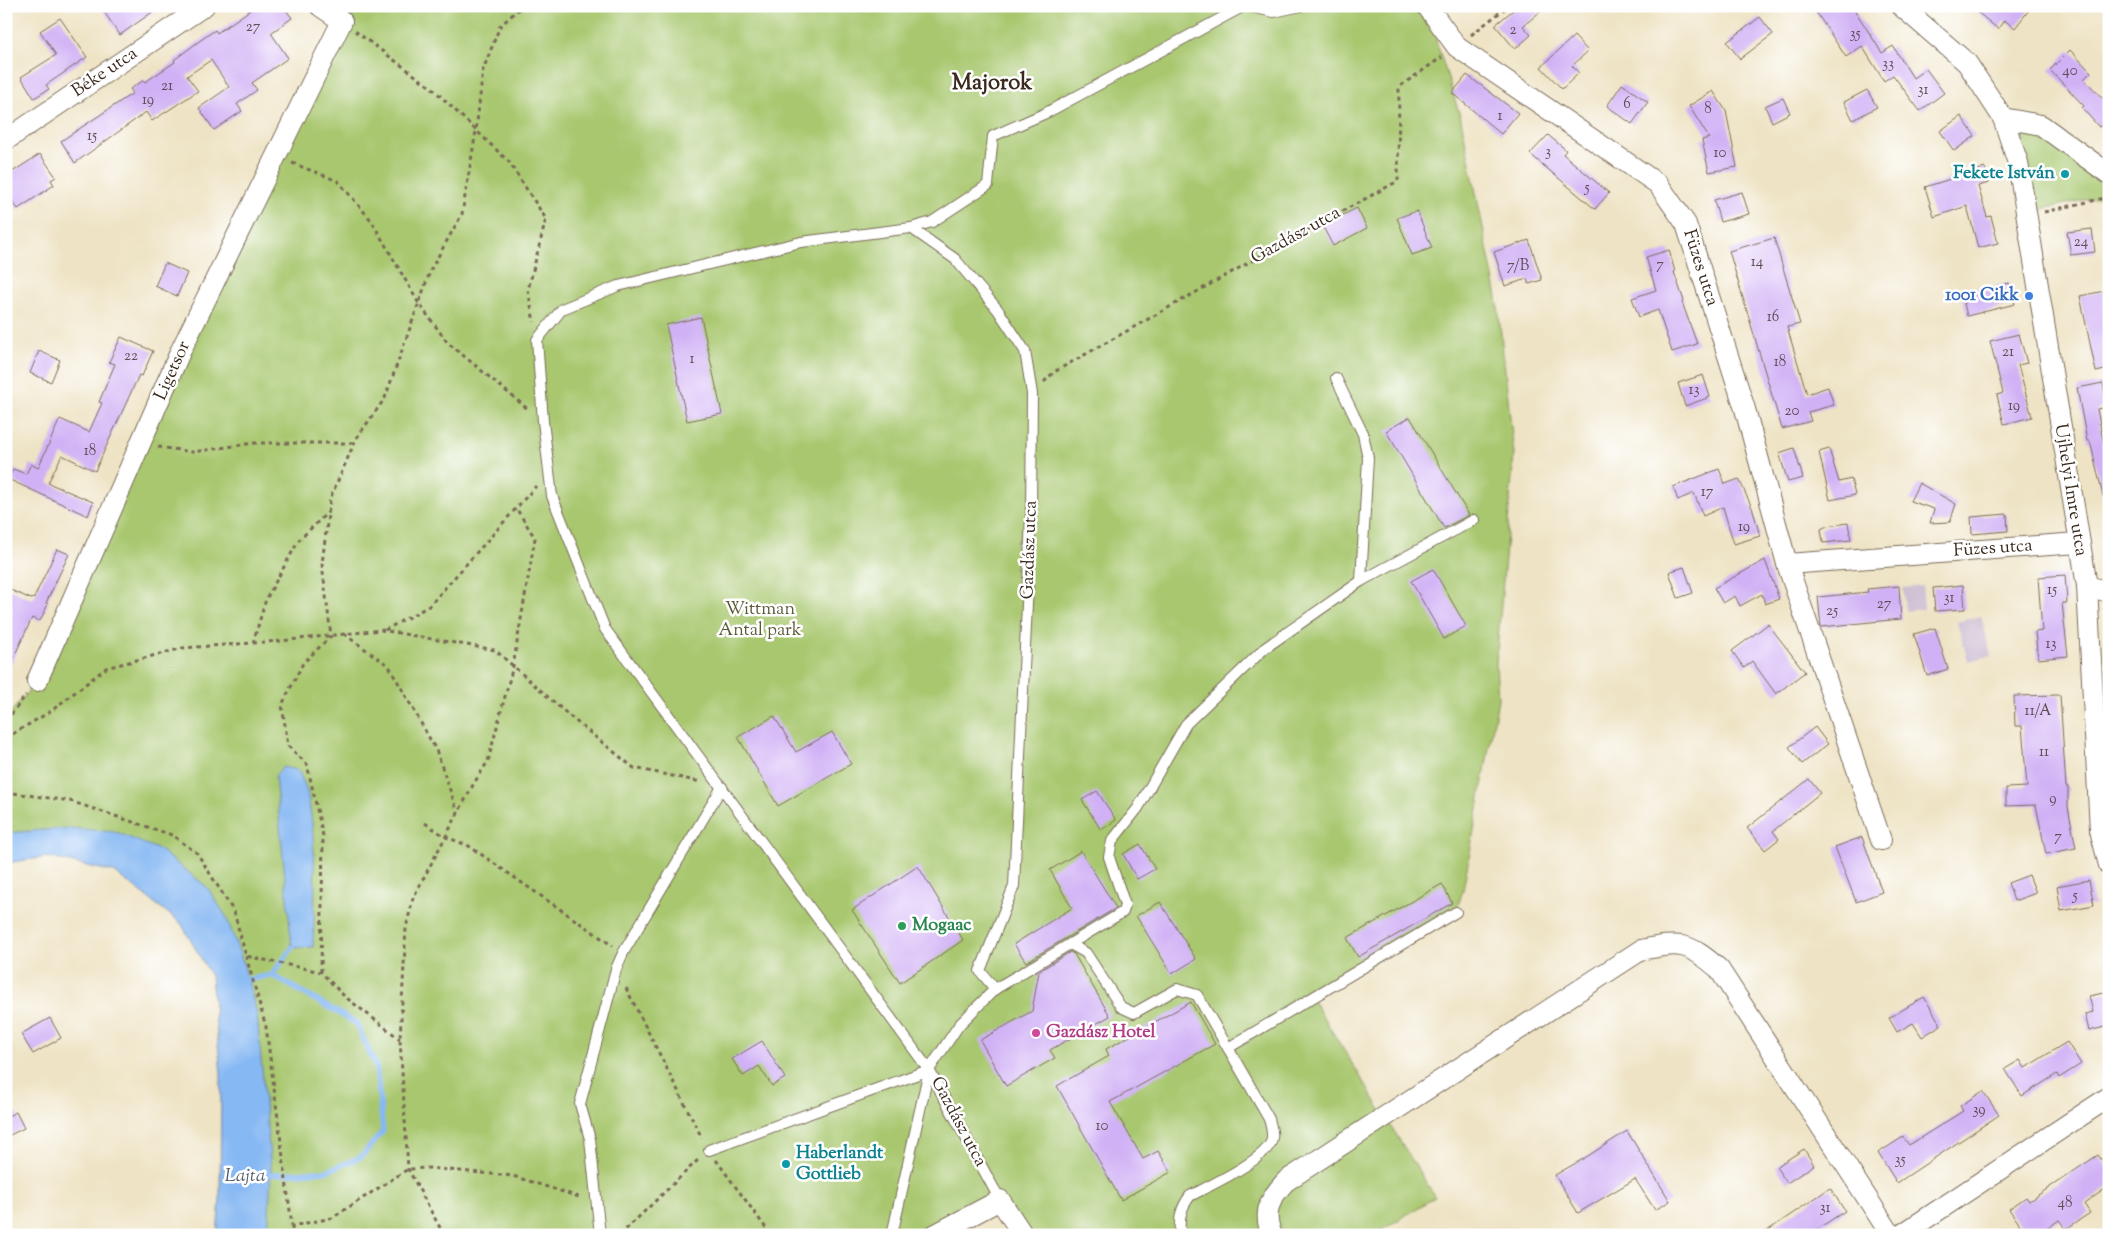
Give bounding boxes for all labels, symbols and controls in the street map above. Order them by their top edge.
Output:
house number: 27 [246,17,261,38]
house number: 2 [1509,20,1517,41]
house number: 35 [1849,24,1861,45]
street label: Béke utca [67,41,143,105]
house number: 33 [1882,54,1894,75]
house number: 40 [2062,61,2078,82]
district label: Majorok [952,68,1032,100]
house number: 21 [161,76,173,97]
house number: 31 [1917,80,1929,101]
house number: 19 [142,90,154,111]
house number: 6 [1623,94,1631,115]
house number: 8 [1704,99,1712,120]
house number: 1 [1497,106,1503,127]
house number: 15 [87,126,97,147]
house number: 3 [1545,142,1551,163]
house number: 10 [1714,143,1727,164]
place label: Fekete István [1953,161,2055,187]
marker: Fekete István [2059,168,2071,180]
house number: 5 [1583,178,1590,199]
street label: Gazdász utca [1246,201,1346,271]
street label: Füzes utca [1675,226,1725,310]
house number: 24 [2074,232,2089,253]
house number: 14 [1751,252,1764,273]
house number: 7 [1656,255,1664,276]
house number: 7/B [1507,256,1530,277]
place label: 1001 Cikk [1945,283,2019,309]
marker: 1001 Cikk [2023,290,2035,302]
house number: 16 [1767,307,1779,328]
street label: Ligetsor [148,337,198,405]
house number: 21 [2002,342,2014,363]
house number: 22 [124,346,138,367]
house number: 1 [689,349,695,370]
house number: 18 [1774,352,1786,373]
house number: 13 [1688,380,1700,401]
house number: 19 [2008,396,2020,417]
house number: 20 [1785,401,1800,422]
street label: Ujhelyi Imre utca [2047,422,2093,558]
house number: 18 [84,441,96,462]
house number: 17 [1701,482,1714,503]
street label: Gazdász utca [1015,500,1045,600]
house number: 19 [1738,517,1750,538]
street label: Füzes utca [1953,533,2033,565]
house number: 15 [2047,580,2057,601]
house number: 31 [1943,588,1955,609]
house number: 27 [1877,594,1892,615]
park label: Wittman Antal park [719,597,802,644]
house number: 25 [1826,601,1838,622]
house number: 13 [2045,634,2057,655]
house number: 11/A [2025,701,2051,722]
house number: 11 [2039,742,2049,763]
house number: 9 [2049,789,2057,810]
house number: 7 [2054,827,2062,848]
house number: 5 [2071,886,2078,907]
place label: Mogaac [912,913,972,939]
marker: Mogaac [896,920,908,932]
place label: Gazdász Hotel [1046,1020,1156,1046]
marker: Gazdász Hotel [1030,1027,1042,1039]
street label: Gazdász utca [923,1072,993,1172]
house number: 39 [1972,1100,1986,1121]
house number: 10 [1096,1116,1109,1137]
place label: Haberlandt Gottlieb [796,1141,884,1188]
house number: 35 [1894,1150,1906,1171]
marker: Haberlandt Gottlieb [780,1158,792,1170]
water label: Lajta [224,1163,266,1190]
house number: 48 [2057,1193,2073,1214]
house number: 31 [1819,1198,1831,1219]

